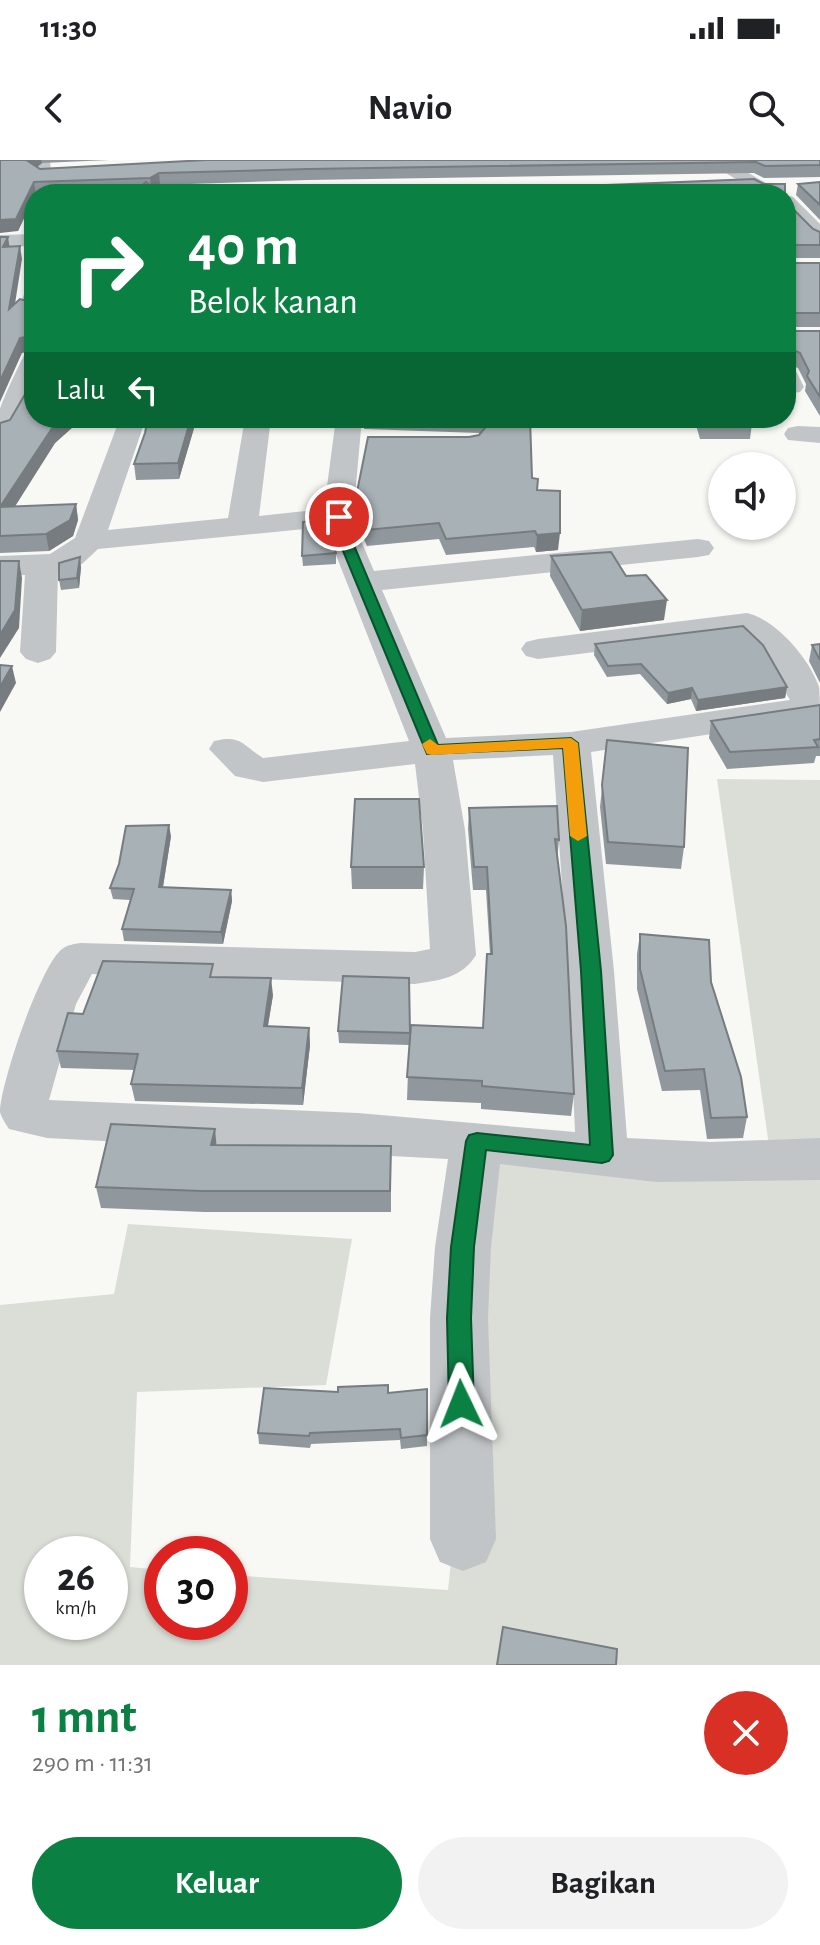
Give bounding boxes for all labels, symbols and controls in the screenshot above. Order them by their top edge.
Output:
text: 11:30 [40,13,97,43]
icon: back [32,86,76,130]
icon: search [744,86,788,130]
text: Navio [368,90,452,126]
icon: right [56,216,160,320]
text: 40 m [188,219,299,275]
text: Belok kanan [188,284,358,320]
icon: left [121,368,165,412]
text: Lalu [56,375,105,405]
map controls [708,452,796,540]
button: sound [708,452,796,540]
pin [305,483,373,551]
icon: arrive [317,495,361,539]
position arrow [419,1362,503,1446]
speed limit sign: 30 [144,1536,248,1640]
text: 26 [57,1558,95,1598]
text: km/h [55,1598,97,1618]
button: close [704,1691,788,1775]
text: 1 mnt [32,1694,137,1742]
text: 290 m · 11:31 [32,1750,153,1776]
button: Keluar [32,1837,402,1929]
button: Bagikan [418,1837,788,1929]

